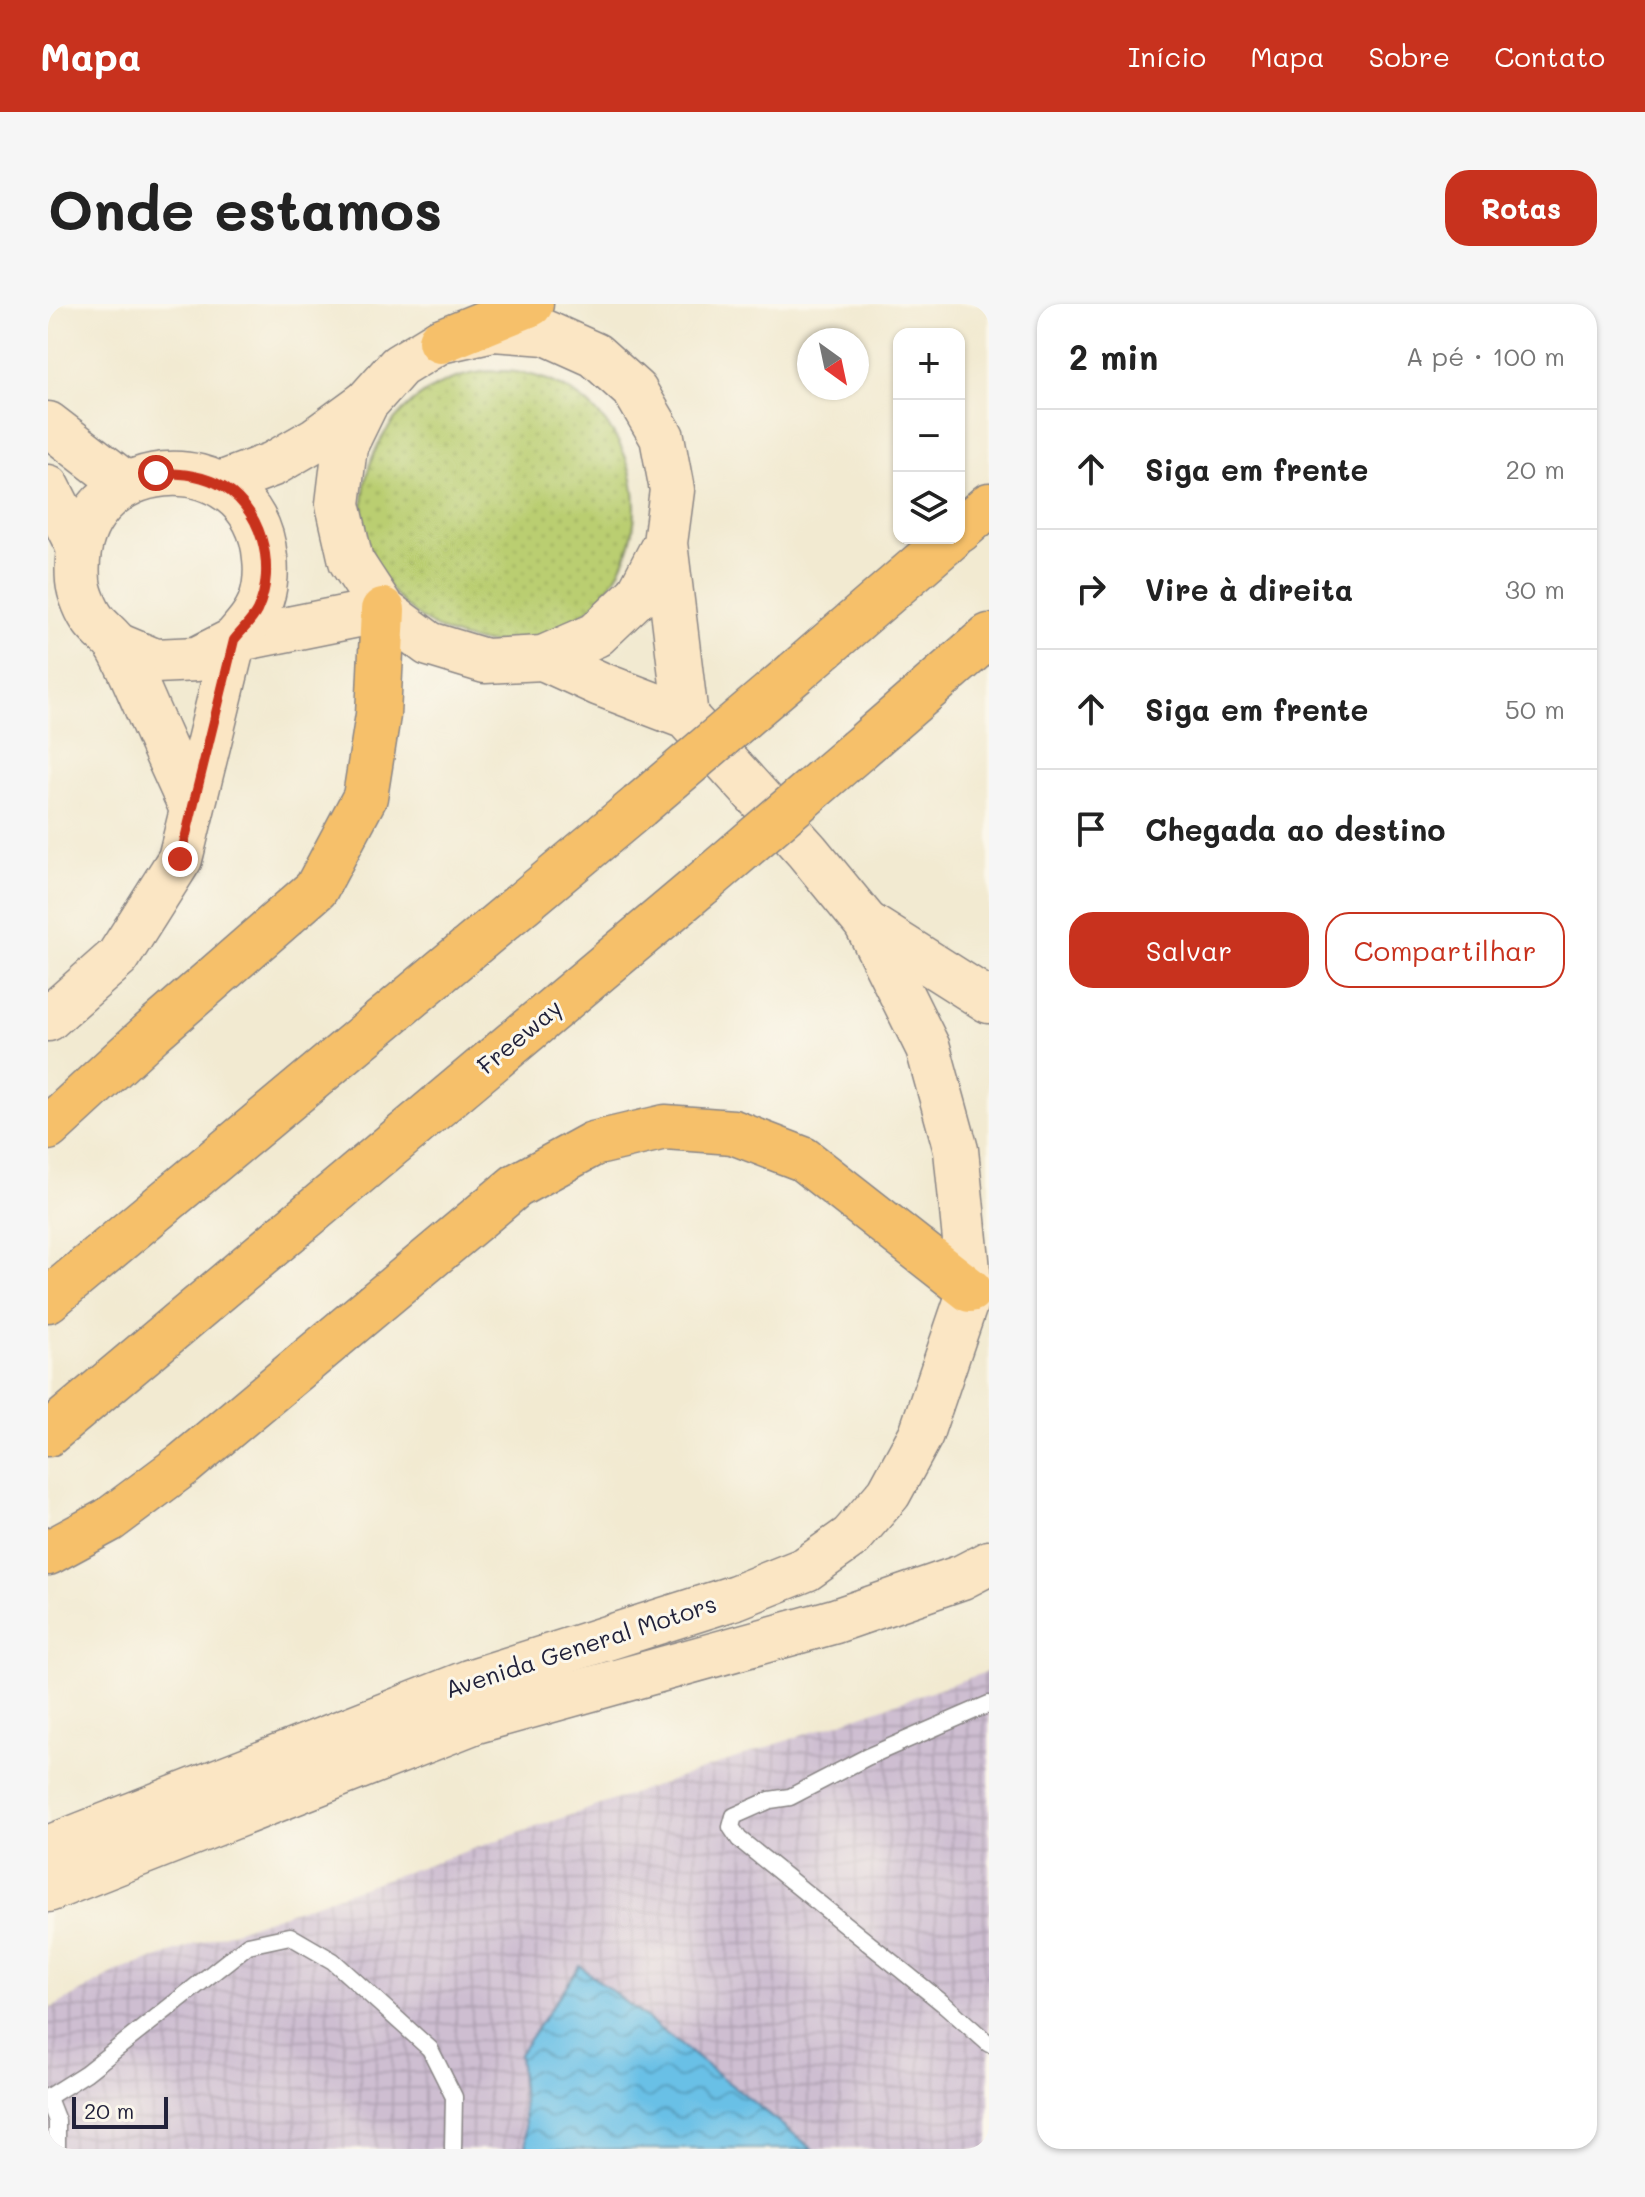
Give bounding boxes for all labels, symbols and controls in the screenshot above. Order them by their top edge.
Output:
text: Mapa [40,31,141,81]
text: Início [1128,38,1206,74]
text: Mapa [1250,38,1325,74]
text: Sobre [1369,38,1450,74]
text: Contato [1494,38,1605,74]
button: Rotas [1445,170,1597,246]
text: Onde estamos [48,172,442,245]
north arrow [797,328,869,400]
map controls [893,328,965,544]
button: + [893,328,965,400]
text: 2 min [1069,334,1158,379]
text: A pé · 100 m [1406,339,1565,373]
button: − [893,400,965,472]
icon: ahead [1069,447,1113,491]
text: Siga em frente [1145,449,1368,489]
text: 20 m [1505,452,1565,486]
route start [138,455,174,491]
button: layers [893,472,965,544]
icon: right [1069,567,1113,611]
text: Vire à direita [1145,569,1353,609]
text: 30 m [1505,572,1565,606]
icon: ahead [1069,687,1113,731]
text: Siga em frente [1145,689,1368,729]
text: 50 m [1505,692,1565,726]
icon: arrive [1069,807,1113,851]
text: Chegada ao destino [1145,809,1445,849]
route end [162,841,198,877]
button: Salvar [1069,912,1309,988]
button: Compartilhar [1325,912,1565,988]
street label: Freeway [470,991,568,1080]
street label: Avenida General Motors [441,1587,720,1704]
scale bar [72,2093,168,2129]
text: 20 m [84,2096,134,2125]

